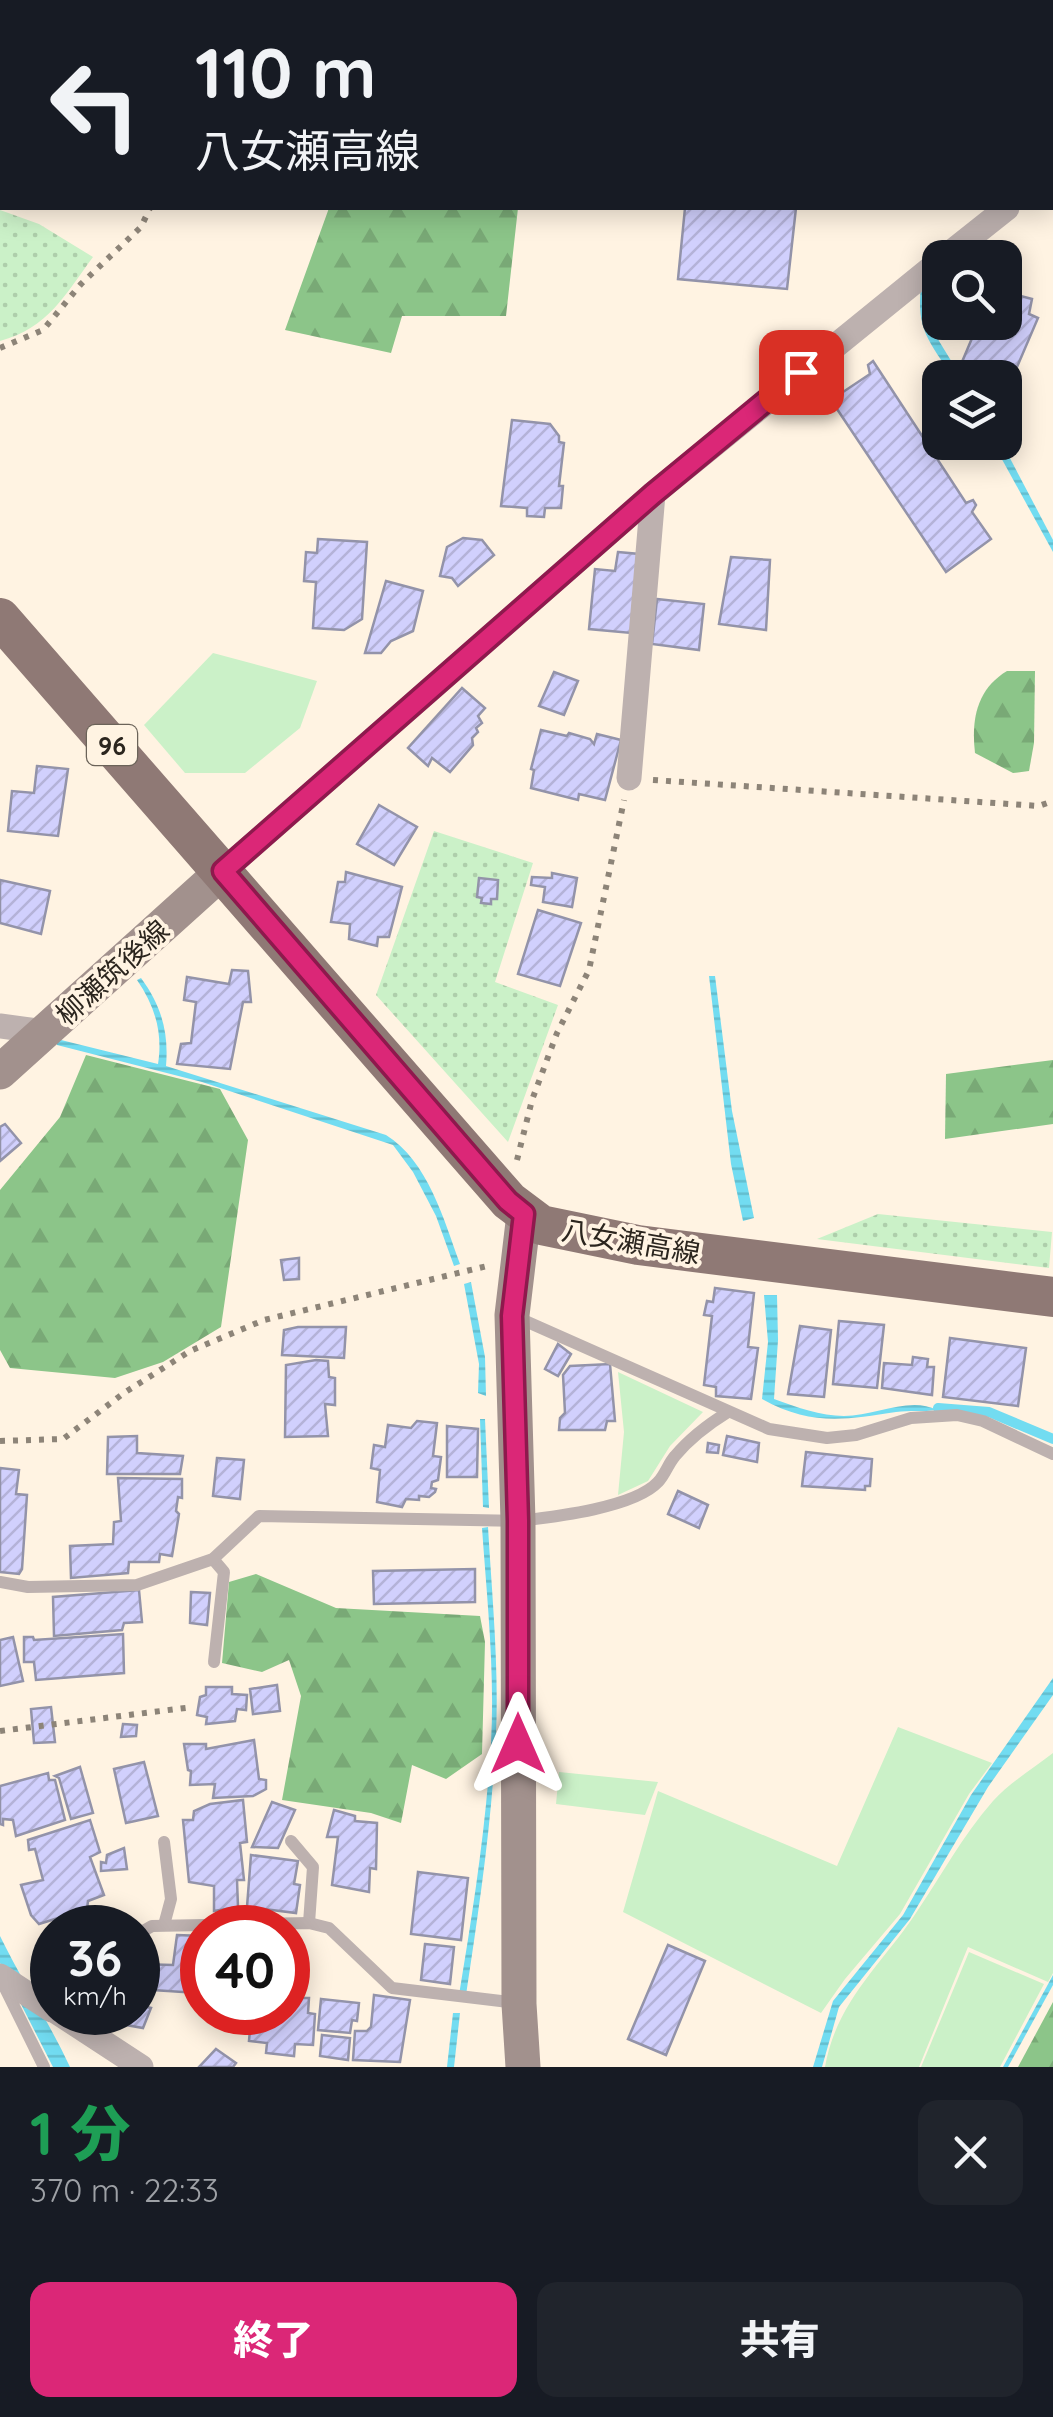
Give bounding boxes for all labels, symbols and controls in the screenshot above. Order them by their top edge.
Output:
text: 110 m [195,28,377,116]
icon: left [30,40,160,170]
text: 八女瀬高線 [195,122,420,178]
map controls [922,240,1022,460]
button: search [922,240,1022,340]
pin [759,330,844,415]
icon: arrive [774,345,829,400]
button: layers [922,360,1022,460]
road number: 96 [87,725,137,765]
street label: 柳瀬筑後線 [48,912,176,1032]
street label: 八女瀬高線 [559,1212,703,1270]
position arrow [466,1692,570,1796]
speed limit sign: 40 [180,1905,310,2035]
text: 36 [68,1926,122,1989]
text: km/h [63,1980,127,2011]
text: 1 分 [30,2095,130,2170]
button: close [918,2100,1023,2205]
text: 370 m · 22:33 [30,2170,219,2210]
button: 終了 [30,2282,517,2397]
button: 共有 [537,2282,1023,2397]

